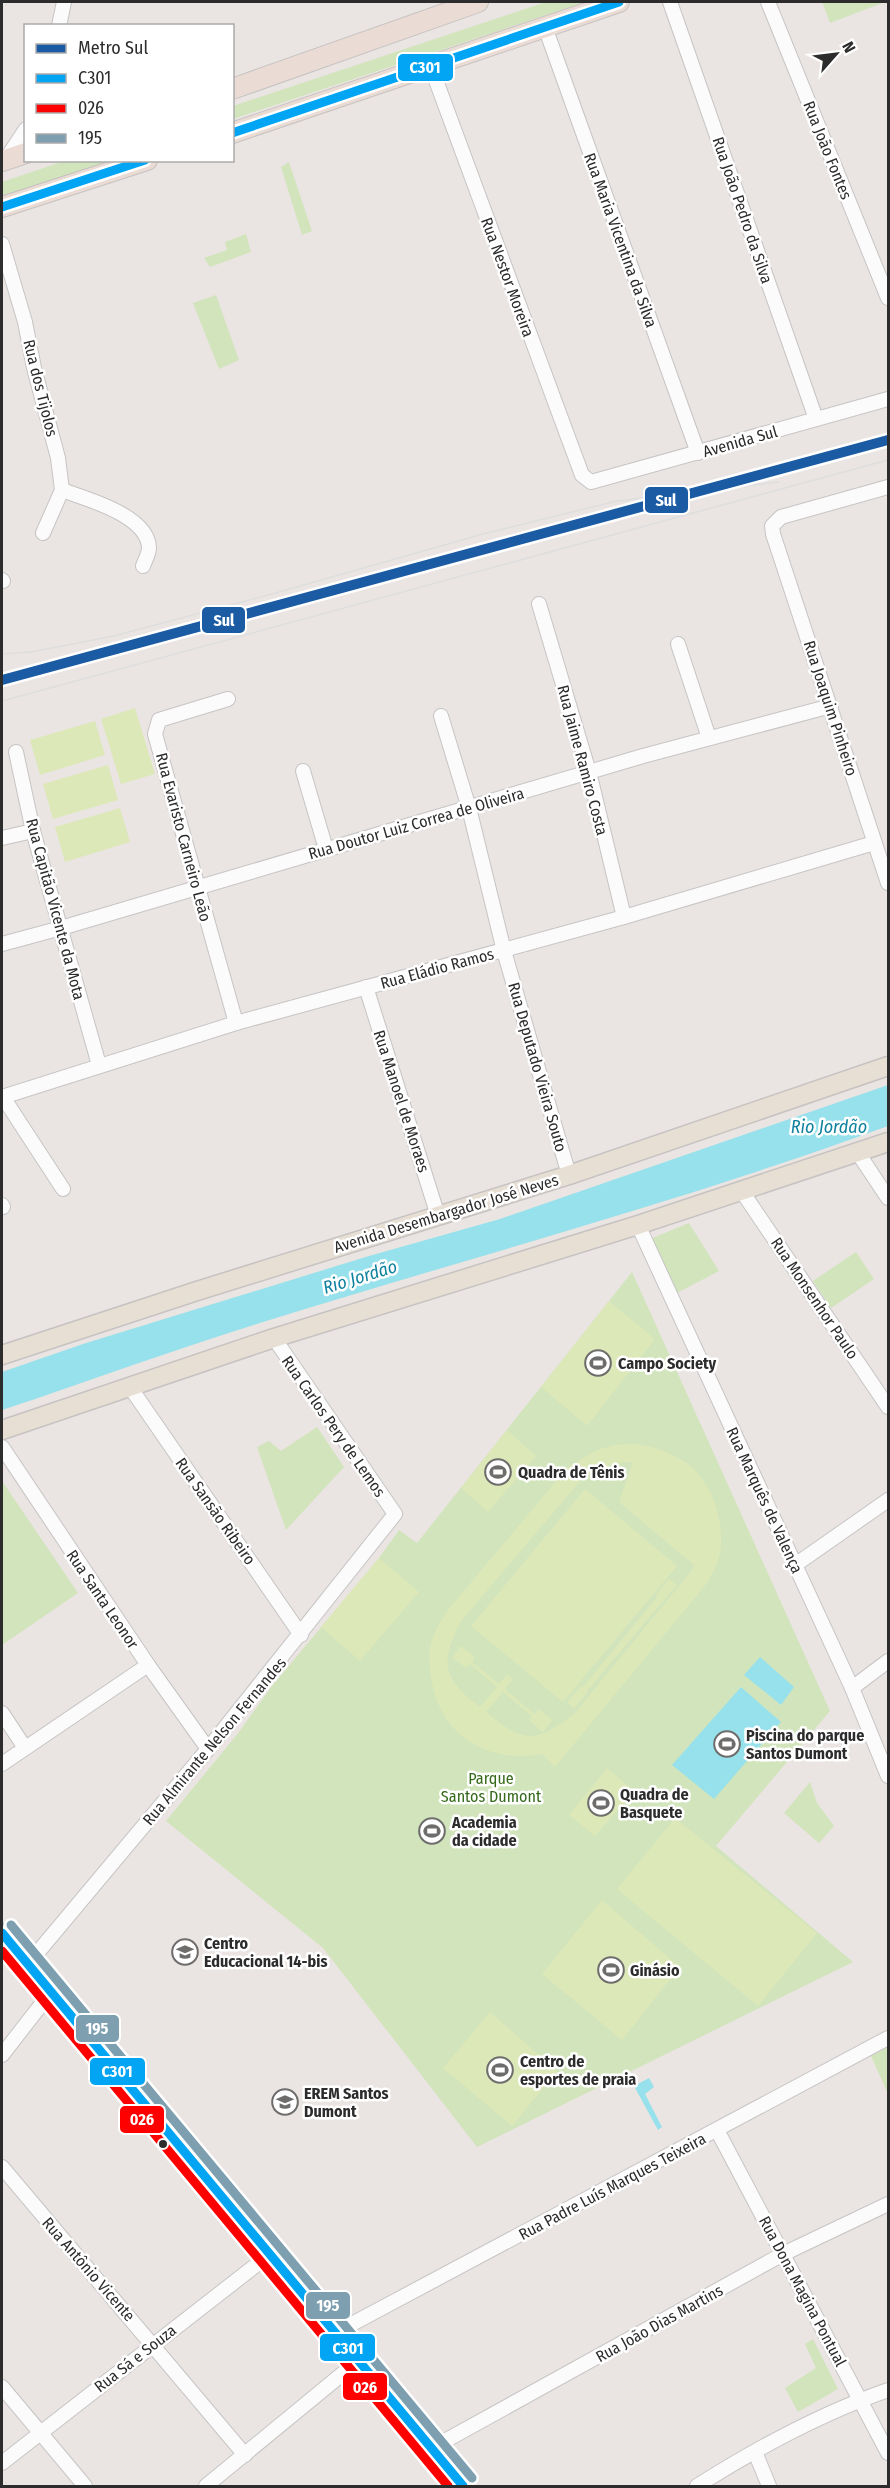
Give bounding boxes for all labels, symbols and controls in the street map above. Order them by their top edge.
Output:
legend [24,24,234,162]
north arrow [806,24,866,84]
text: Metro Sul [78,37,148,59]
text: N [838,38,859,56]
line badge: C301 [397,53,454,82]
text: C301 [409,58,441,77]
text: C301 [78,67,111,89]
text: 026 [78,97,104,119]
street label: Rua João Fontes [799,98,856,202]
text: 195 [78,127,102,149]
street label: Rua João Pedro da Silva [708,134,777,286]
street label: Rua Maria Vicentina da Silva [580,150,661,330]
street label: Rua Nestor Moreira [477,215,538,340]
street label: Rua dos Tijolos [19,338,62,439]
street label: Avenida Sul [701,422,780,461]
line badge: Sul [644,486,689,514]
text: Sul [656,491,677,510]
line badge: Sul [201,606,246,634]
text: Sul [214,611,235,630]
street label: Rua Joaquim Pinheiro [800,638,861,778]
street label: Rua Jaime Ramiro Costa [553,683,612,838]
street label: Rua Evaristo Carneiro Leão [152,751,215,924]
street label: Rua Doutor Luiz Correa de Oliveira [306,783,526,863]
street label: Rua Capitão Vicente da Mota [22,816,89,1002]
street label: Rua Eládio Ramos [378,944,496,993]
street label: Rua Deputado Vieira Souto [504,980,571,1154]
street label: Rua Manoel de Moraes [370,1028,434,1175]
water label: Rio Jordão [791,1116,867,1138]
street label: Avenida Desembargador José Neves [332,1170,561,1257]
street label: Rua Monsenhor Paulo [767,1234,862,1363]
water label: Rio Jordão [320,1255,400,1299]
sports icon: Campo Society [583,1348,613,1378]
street label: Rua Carlos Pery de Lemos [278,1352,390,1501]
place label: Campo Society [618,1354,717,1373]
street label: Rua Marquês de Valença [722,1424,807,1576]
street label: Rua Sansão Ribeiro [172,1454,260,1569]
sports icon: Quadra de Tênis [483,1457,513,1487]
place label: Quadra de Tênis [518,1463,625,1482]
street label: Rua Santa Leonor [63,1546,143,1653]
street label: Rua Almirante Nelson Fernandes [139,1654,290,1829]
place label: Piscina do parque Santos Dumont [746,1726,864,1763]
sports icon: Piscina do parque Santos Dumont [712,1729,742,1759]
park label: Parque Santos Dumont [441,1769,542,1806]
place label: Quadra de Basquete [620,1785,689,1822]
sports icon: Quadra de Basquete [586,1788,616,1818]
place label: Academia da cidade [451,1813,517,1850]
sports icon: Academia da cidade [417,1816,447,1846]
place label: Centro Educacional 14-bis [204,1934,327,1971]
school or university icon: Centro Educacional 14-bis [170,1937,200,1967]
sports icon: Ginásio [596,1955,626,1985]
place label: Ginásio [630,1961,680,1980]
line badge: 195 [75,2014,120,2043]
text: 195 [86,2019,109,2038]
place label: Centro de esportes de praia [520,2052,636,2089]
sports icon: Centro de esportes de praia [485,2055,515,2085]
line badge: C301 [89,2057,146,2086]
text: C301 [101,2062,133,2081]
place label: EREM Santos Dumont [304,2084,389,2121]
school or university icon: EREM Santos Dumont [270,2087,300,2117]
line badge: 026 [119,2105,165,2134]
text: 026 [130,2110,154,2129]
street label: Rua Padre Luís Marques Teixeira [515,2129,709,2244]
unlabelled marker [157,2138,169,2150]
street label: Rua Antônio Vicente [38,2213,139,2325]
street label: Rua Dona Magina Pontual [755,2213,850,2370]
street label: Rua João Dias Martins [592,2281,726,2366]
line badge: 195 [305,2291,351,2320]
text: 195 [317,2296,340,2315]
street label: Rua Sá e Souza [91,2320,180,2396]
line badge: C301 [319,2333,376,2362]
text: C301 [332,2339,364,2358]
line badge: 026 [342,2372,388,2401]
text: 026 [353,2378,377,2397]

